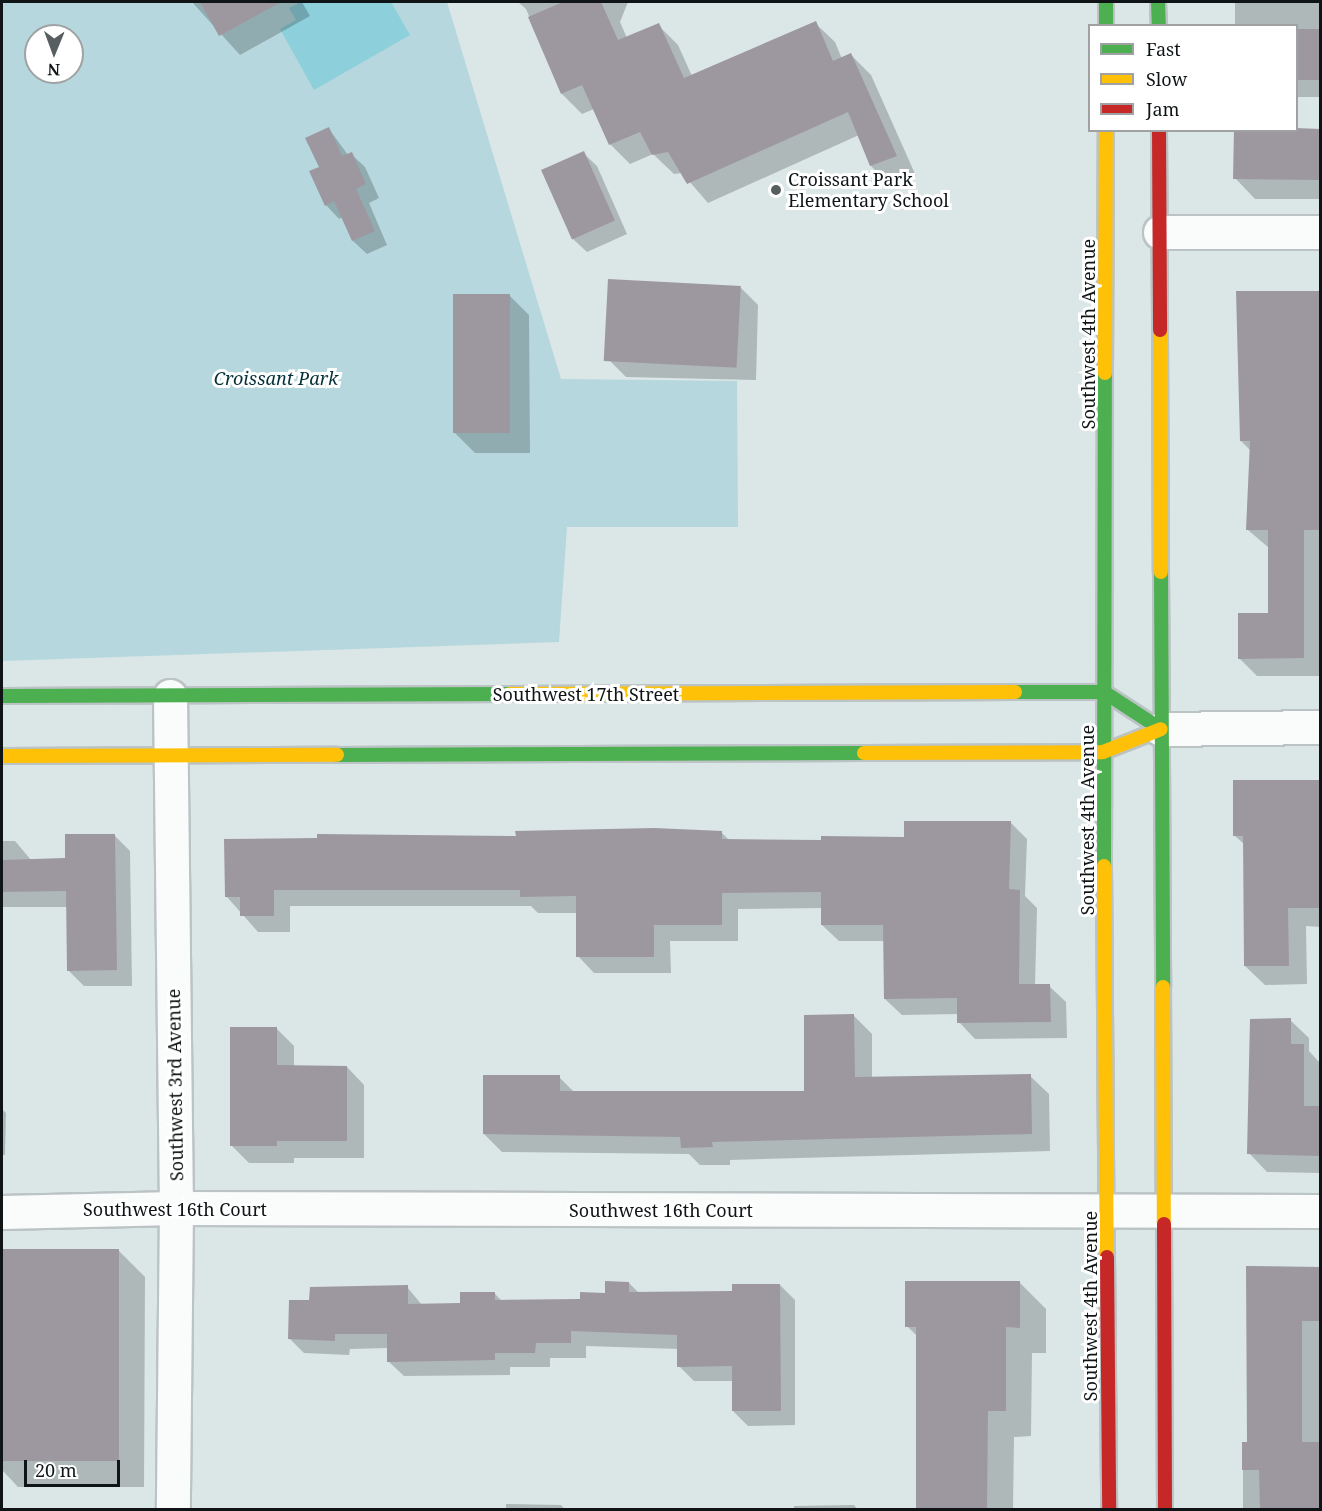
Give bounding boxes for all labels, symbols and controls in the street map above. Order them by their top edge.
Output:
north arrow [24,24,84,84]
legend [1088,24,1298,132]
text: Fast [1146,37,1181,61]
text: N [47,59,60,81]
text: Slow [1146,67,1187,91]
text: Jam [1146,97,1180,121]
place label: Croissant Park Elementary School [788,169,949,212]
marker: Croissant Park Elementary School [769,183,783,197]
street label: Southwest 4th Avenue [1077,239,1099,429]
park label: Croissant Park [214,367,338,389]
street label: Southwest 17th Street [493,683,679,705]
street label: Southwest 4th Avenue [1076,725,1098,915]
street label: Southwest 3rd Avenue [163,989,187,1181]
street label: Southwest 16th Court [83,1198,267,1220]
street label: Southwest 16th Court [569,1199,753,1221]
street label: Southwest 4th Avenue [1079,1211,1101,1401]
scale bar [27,1448,123,1486]
text: 20 m [35,1458,77,1482]

